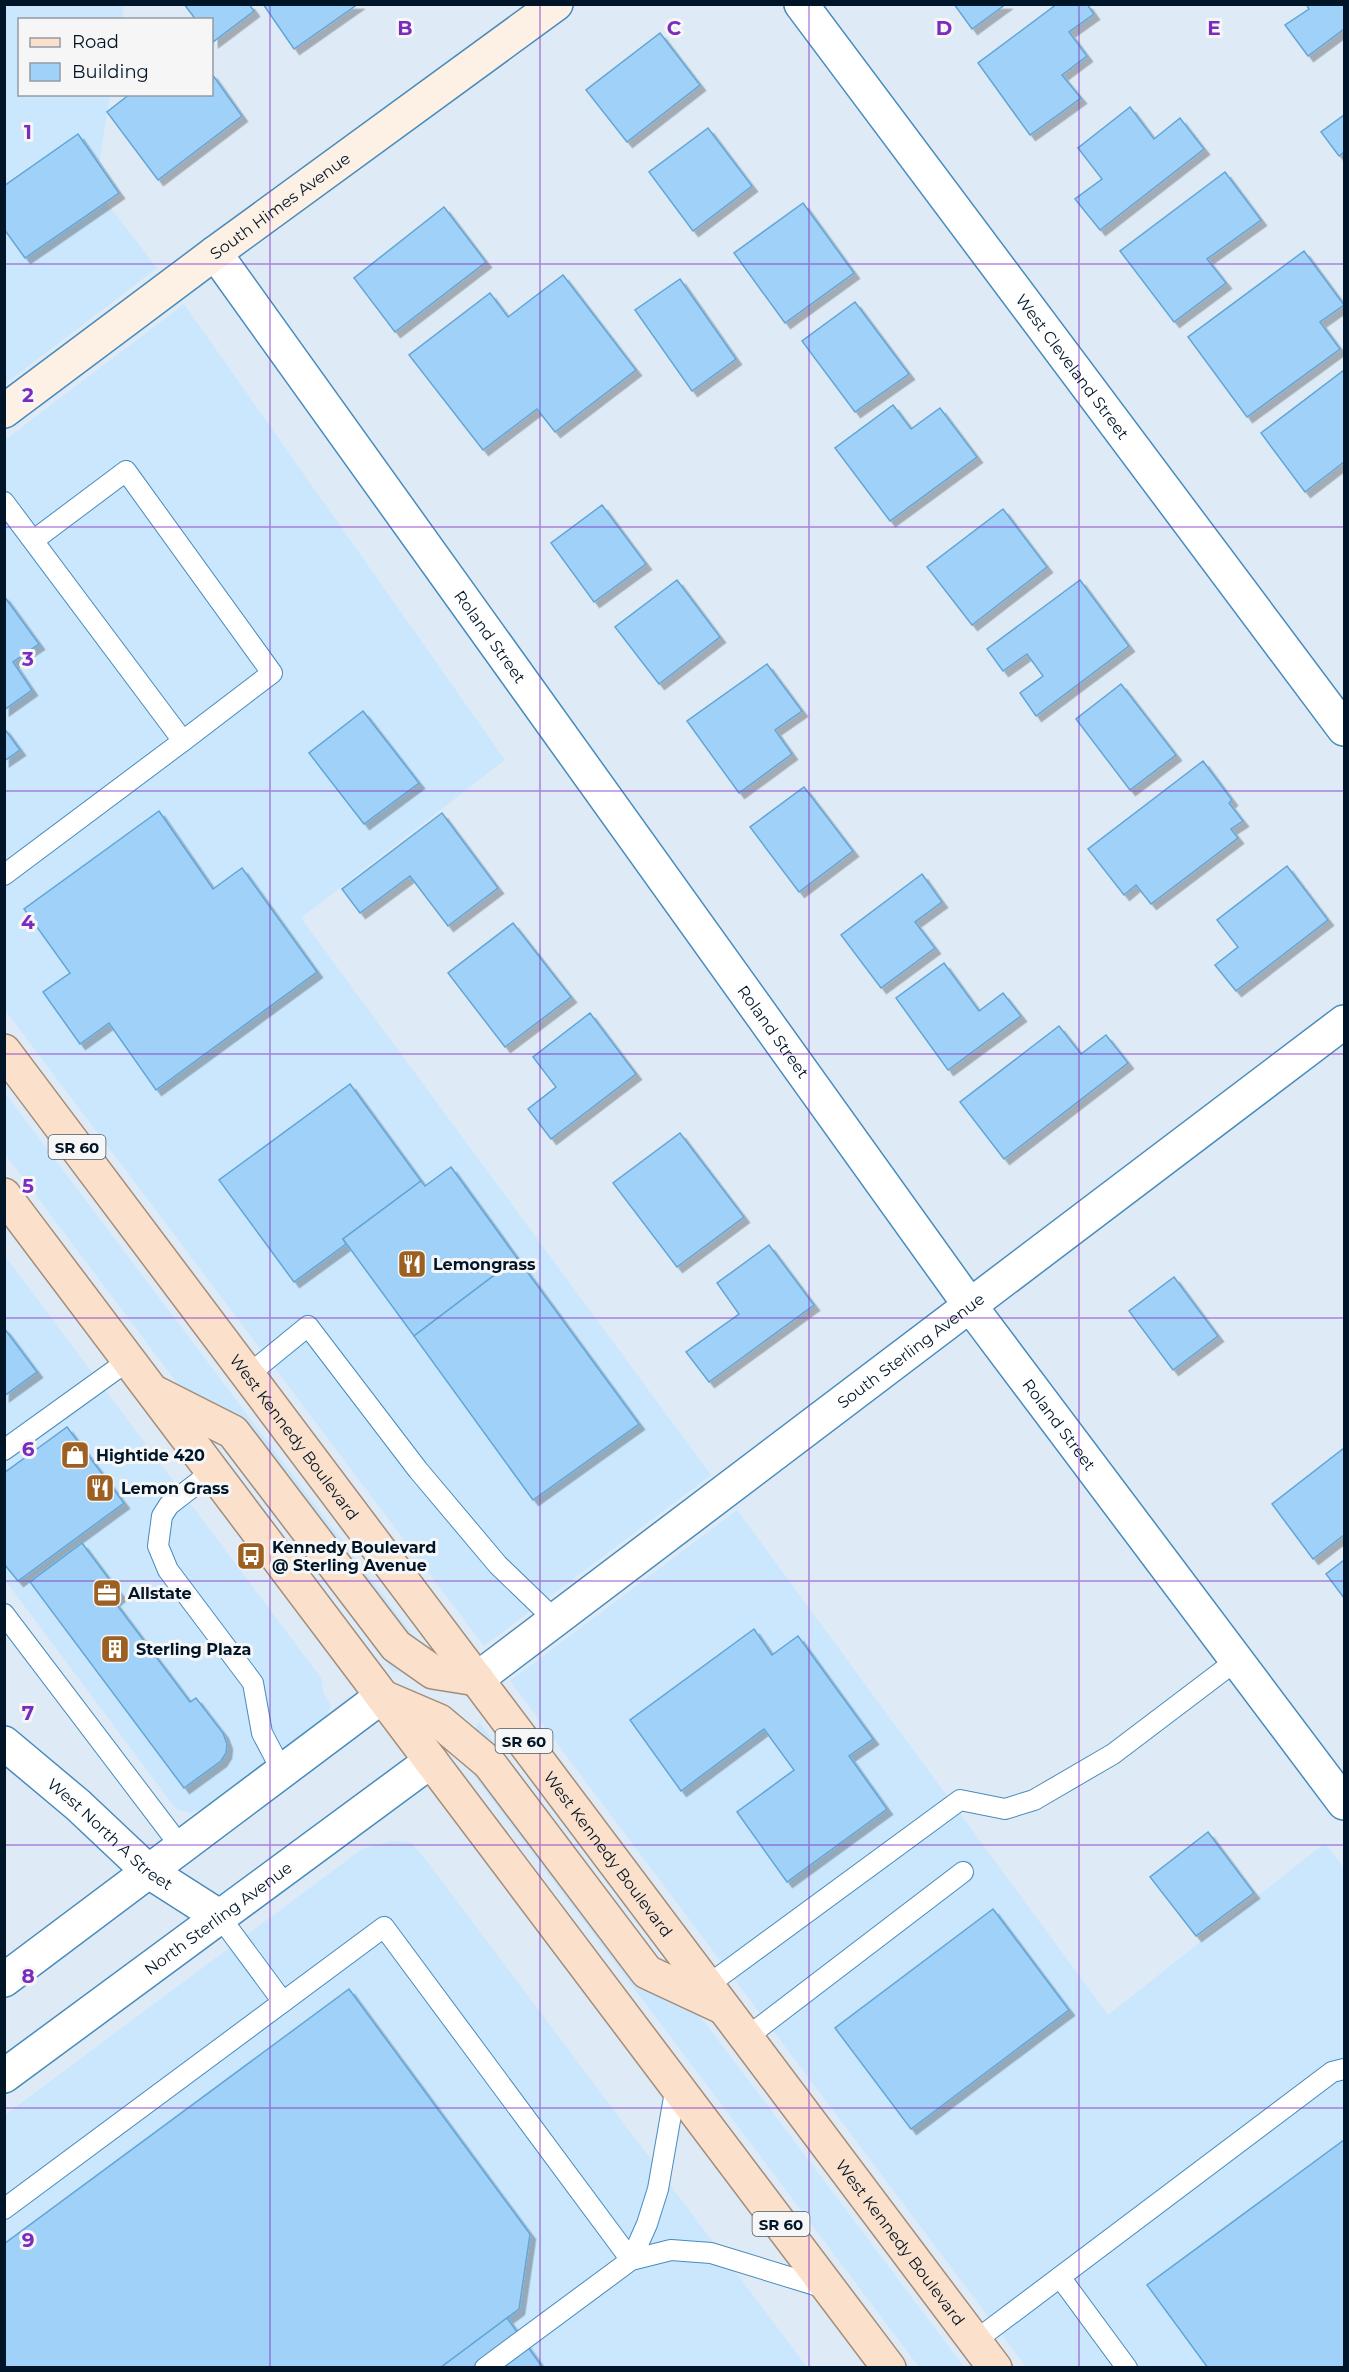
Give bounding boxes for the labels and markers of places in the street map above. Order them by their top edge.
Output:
restaurant icon: Lemongrass [396,1248,428,1280]
place label: Lemongrass [433,1255,536,1274]
shop icon: Hightide 420 [59,1439,91,1471]
place label: Hightide 420 [96,1446,205,1465]
restaurant icon: Lemon Grass [84,1472,116,1504]
place label: Lemon Grass [121,1479,230,1498]
place label: Kennedy Boulevard @ Sterling Avenue [272,1538,436,1575]
bus stop icon: Kennedy Boulevard @ Sterling Avenue [235,1540,267,1572]
office icon: Allstate [91,1577,123,1609]
place label: Allstate [127,1584,192,1603]
building icon: Sterling Plaza [99,1633,131,1665]
place label: Sterling Plaza [136,1640,251,1659]

